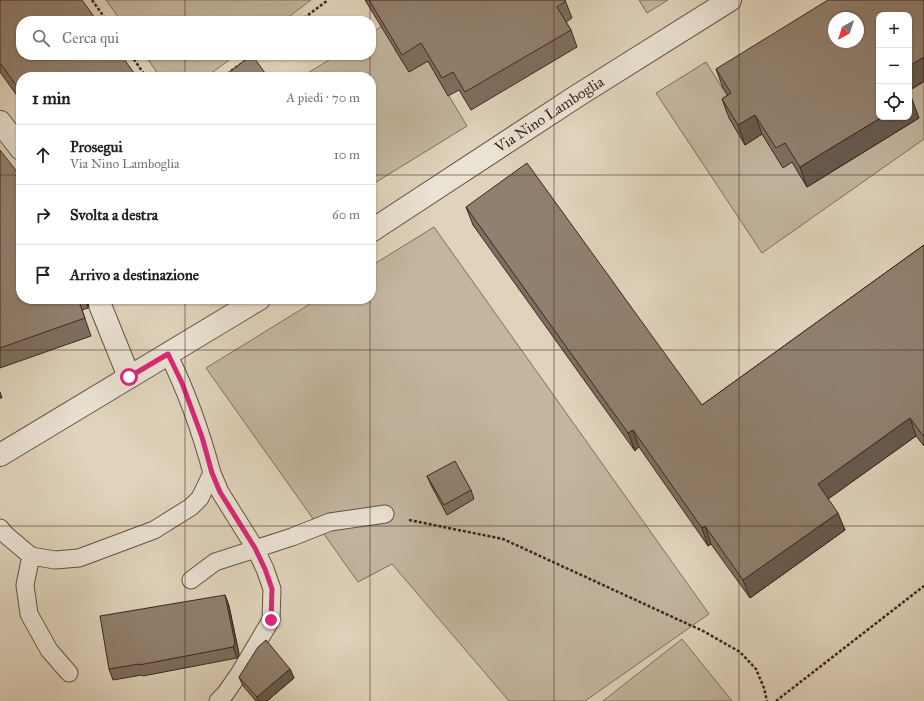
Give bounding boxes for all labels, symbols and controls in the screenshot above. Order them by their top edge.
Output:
north arrow [828,12,864,48]
map controls [876,12,912,120]
button: + [876,12,912,48]
search box [16,16,376,60]
icon: search [30,27,52,49]
text: Cerca qui [62,29,119,47]
button: − [876,48,912,84]
street label: Via Nino Lamboglia [490,72,608,157]
button: locate [876,84,912,120]
text: 1 min [32,88,71,109]
text: A piedi · 70 m [286,90,360,106]
text: Prosegui [70,138,123,156]
icon: ahead [32,144,54,166]
text: 10 m [334,147,360,163]
text: Via Nino Lamboglia [70,156,180,172]
icon: right [32,204,54,226]
text: Svolta a destra [70,206,158,224]
text: 60 m [332,207,360,223]
icon: arrive [32,264,54,286]
text: Arrivo a destinazione [70,266,199,284]
route start [120,368,138,386]
route end [262,611,280,629]

